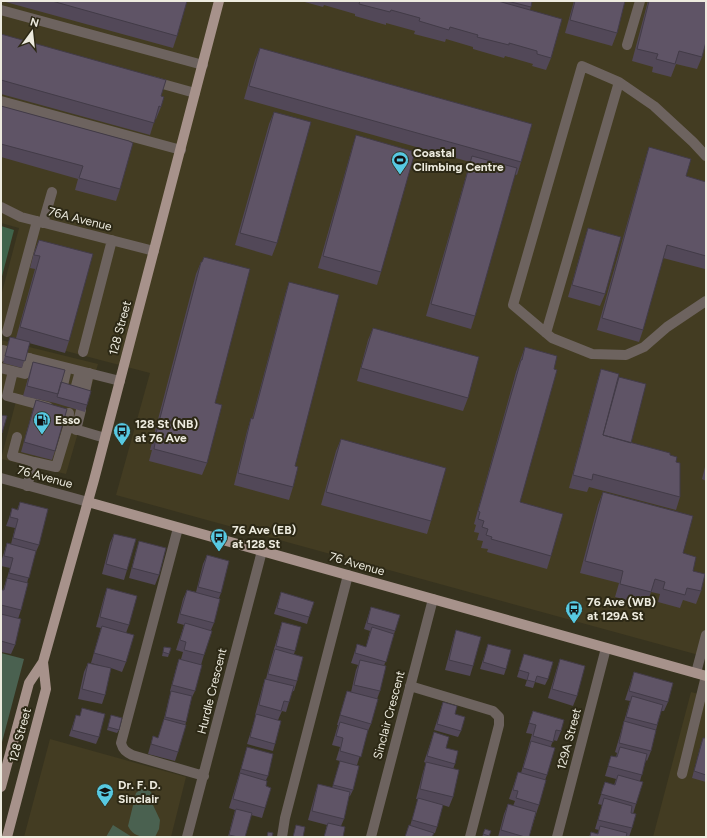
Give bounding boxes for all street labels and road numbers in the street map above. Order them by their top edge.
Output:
street label: 76A Avenue [47,204,114,234]
street label: 128 Street [106,299,134,357]
street label: 76 Avenue [16,463,75,491]
street label: 76 Avenue [328,549,387,579]
street label: Hurdle Crescent [195,646,230,735]
street label: Sinclair Crescent [370,669,408,761]
street label: 128 Street [6,706,34,764]
street label: 129A Street [554,706,584,771]

